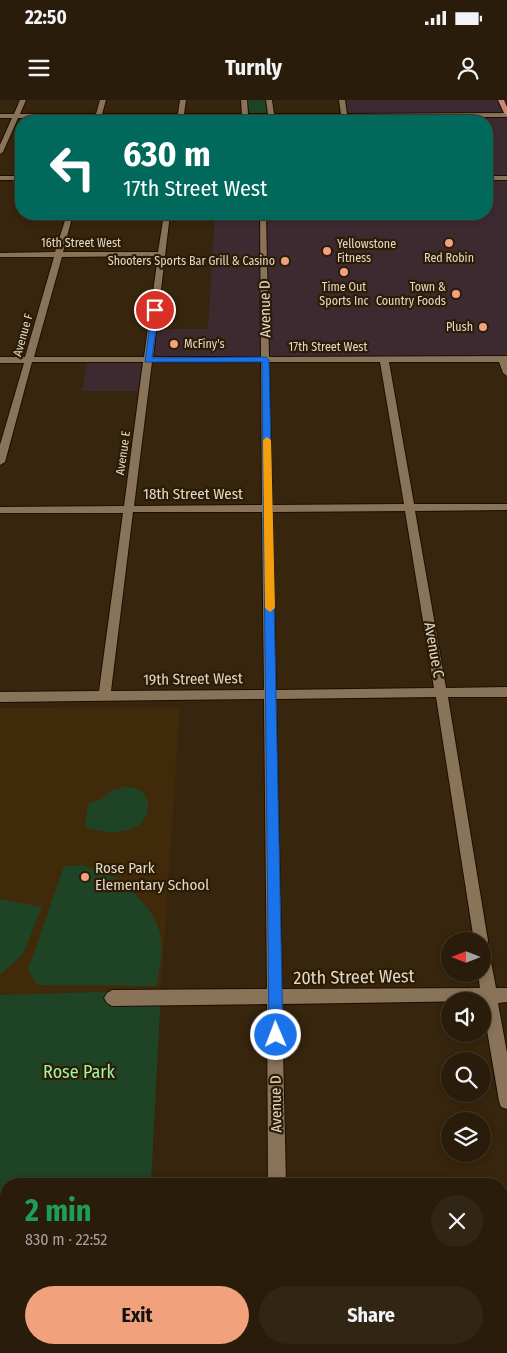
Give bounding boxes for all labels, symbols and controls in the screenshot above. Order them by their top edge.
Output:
text: 22:50 [25,6,67,29]
icon: menu [25,54,53,82]
text: Turnly [225,54,282,81]
icon: person [454,54,482,82]
text: 630 m [123,133,211,175]
icon: left [40,135,105,200]
text: 17th Street West [123,175,267,202]
street label: 16th Street West [41,236,121,250]
place label: Yellowstone Fitness [337,237,396,265]
marker: Red Robin [443,237,455,249]
marker: Yellowstone Fitness [321,245,333,257]
place label: Red Robin [424,251,474,265]
place label: Shooters Sports Bar Grill & Casino [108,254,275,268]
marker: Shooters Sports Bar Grill & Casino [279,255,291,267]
marker: Time Out Sports Inc [338,266,350,278]
street label: Avenue D [256,280,274,338]
place label: Time Out Sports Inc [319,280,369,308]
place label: Town & Country Foods [376,280,446,308]
marker: Town & Country Foods [450,288,462,300]
pin [134,289,176,331]
icon: arrive [141,296,169,324]
street label: Avenue F [10,311,36,358]
place label: Plush [446,320,473,334]
marker: Plush [477,321,489,333]
place label: McFiny's [184,337,225,351]
marker: McFiny's [168,338,180,350]
street label: 17th Street West [289,340,367,354]
street label: Avenue E [113,430,133,476]
street label: 18th Street West [143,485,243,503]
street label: Avenue C [420,621,448,680]
street label: 19th Street West [143,669,243,689]
place label: Rose Park Elementary School [95,859,209,894]
marker: Rose Park Elementary School [79,871,91,883]
north arrow [441,932,491,982]
map controls [441,932,491,1162]
street label: 20th Street West [293,965,415,989]
button: sound [441,992,491,1042]
position arrow [249,1008,301,1060]
button: search [441,1052,491,1102]
park label: Rose Park [43,1061,115,1083]
street label: Avenue D [267,1075,285,1133]
button: layers [441,1112,491,1162]
text: 2 min [25,1193,92,1229]
button: close [431,1195,483,1247]
text: 830 m · 22:52 [25,1230,107,1249]
button: Exit [25,1286,249,1344]
button: Share [259,1286,483,1344]

